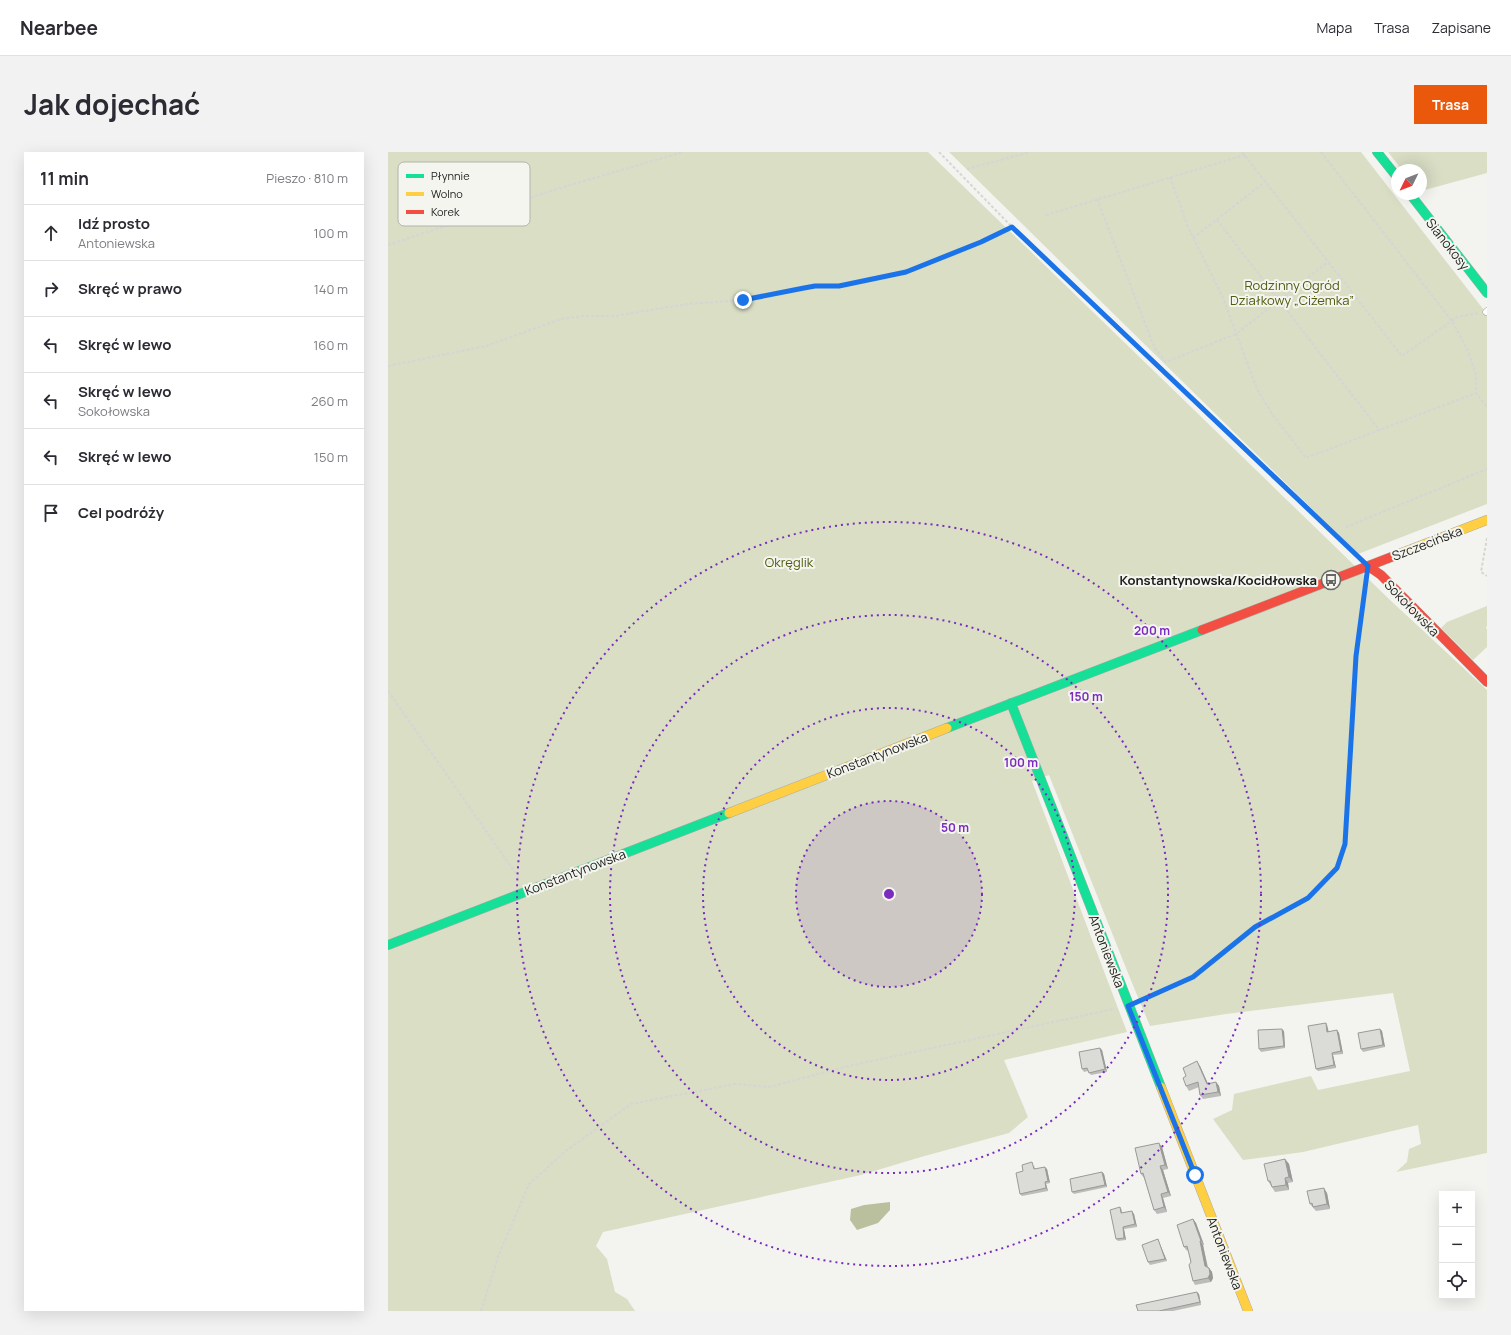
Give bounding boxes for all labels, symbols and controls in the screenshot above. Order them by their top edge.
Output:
text: Nearbee [20,15,98,41]
text: Mapa [1317,18,1352,37]
text: Trasa [1374,18,1409,37]
text: Zapisane [1431,18,1491,37]
text: Jak dojechać [24,85,200,123]
button: Trasa [1414,85,1487,124]
legend [398,162,530,226]
north arrow [1391,164,1427,200]
text: 11 min [40,167,89,190]
text: Płynnie [431,168,470,183]
text: Pieszo · 810 m [266,169,348,187]
text: Wolno [431,186,463,201]
text: Korek [431,204,460,219]
text: Idź prosto [78,213,150,234]
street label: Sianokosy [1422,214,1474,274]
icon: ahead [40,222,62,244]
text: 100 m [313,224,348,242]
text: Antoniewska [78,234,155,252]
park label: Rodzinny Ogród Działkowy „Ciżemka” [1230,276,1354,309]
icon: right [40,278,62,300]
text: Skręć w prawo [78,278,182,299]
text: 140 m [314,280,348,298]
route end [734,291,752,309]
icon: left [40,334,62,356]
text: Skręć w lewo [78,334,172,355]
text: 160 m [313,336,348,354]
text: Skręć w lewo [78,381,172,402]
icon: left [40,390,62,412]
text: 260 m [311,392,348,410]
text: Sokołowska [78,402,150,420]
icon: left [40,446,62,468]
text: Skręć w lewo [78,446,172,467]
text: 150 m [314,448,348,466]
icon: arrive [40,502,62,524]
text: Cel podróży [78,502,164,523]
street label: Szczecińska [1389,521,1465,565]
park label: Okręglik [765,553,814,571]
bus stop icon: Konstantynowska/Kocidłowska [1320,569,1342,591]
place label: Konstantynowska/Kocidłowska [1120,571,1317,589]
street label: Sokołowska [1381,576,1443,640]
text: 200 m [1134,622,1170,639]
text: 150 m [1069,688,1103,705]
street label: Konstantynowska [824,727,930,783]
text: 100 m [1004,754,1038,771]
text: 50 m [941,819,969,836]
street label: Konstantynowska [522,844,628,900]
centre of rings [882,887,896,901]
street label: Antoniewska [1085,912,1129,990]
route start [1186,1166,1204,1184]
map controls [1439,1191,1475,1299]
button: + [1439,1191,1475,1227]
street label: Antoniewska [1203,1214,1247,1292]
button: − [1439,1227,1475,1263]
button: locate [1439,1263,1475,1299]

